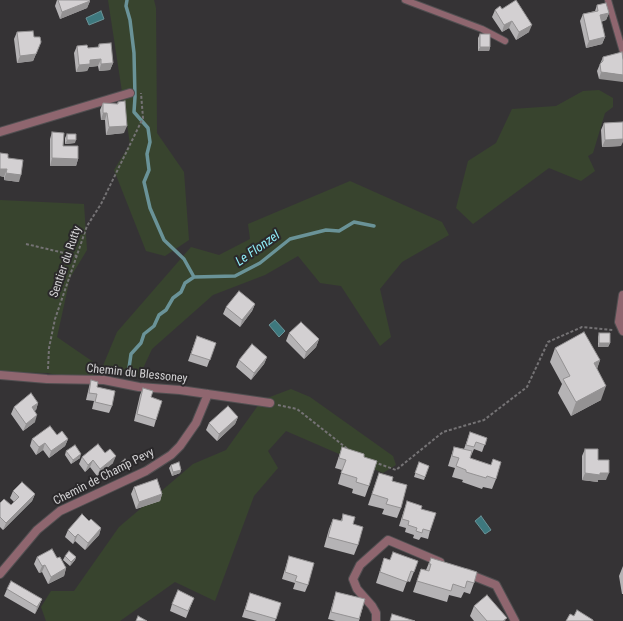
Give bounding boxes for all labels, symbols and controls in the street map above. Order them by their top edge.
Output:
street label: Sentier du Rutty [47,224,85,300]
water label: Le Flonzel [233,228,283,270]
street label: Chemin du Blessoney [86,362,188,386]
street label: Chemin de Champ Pevy [51,445,157,509]

